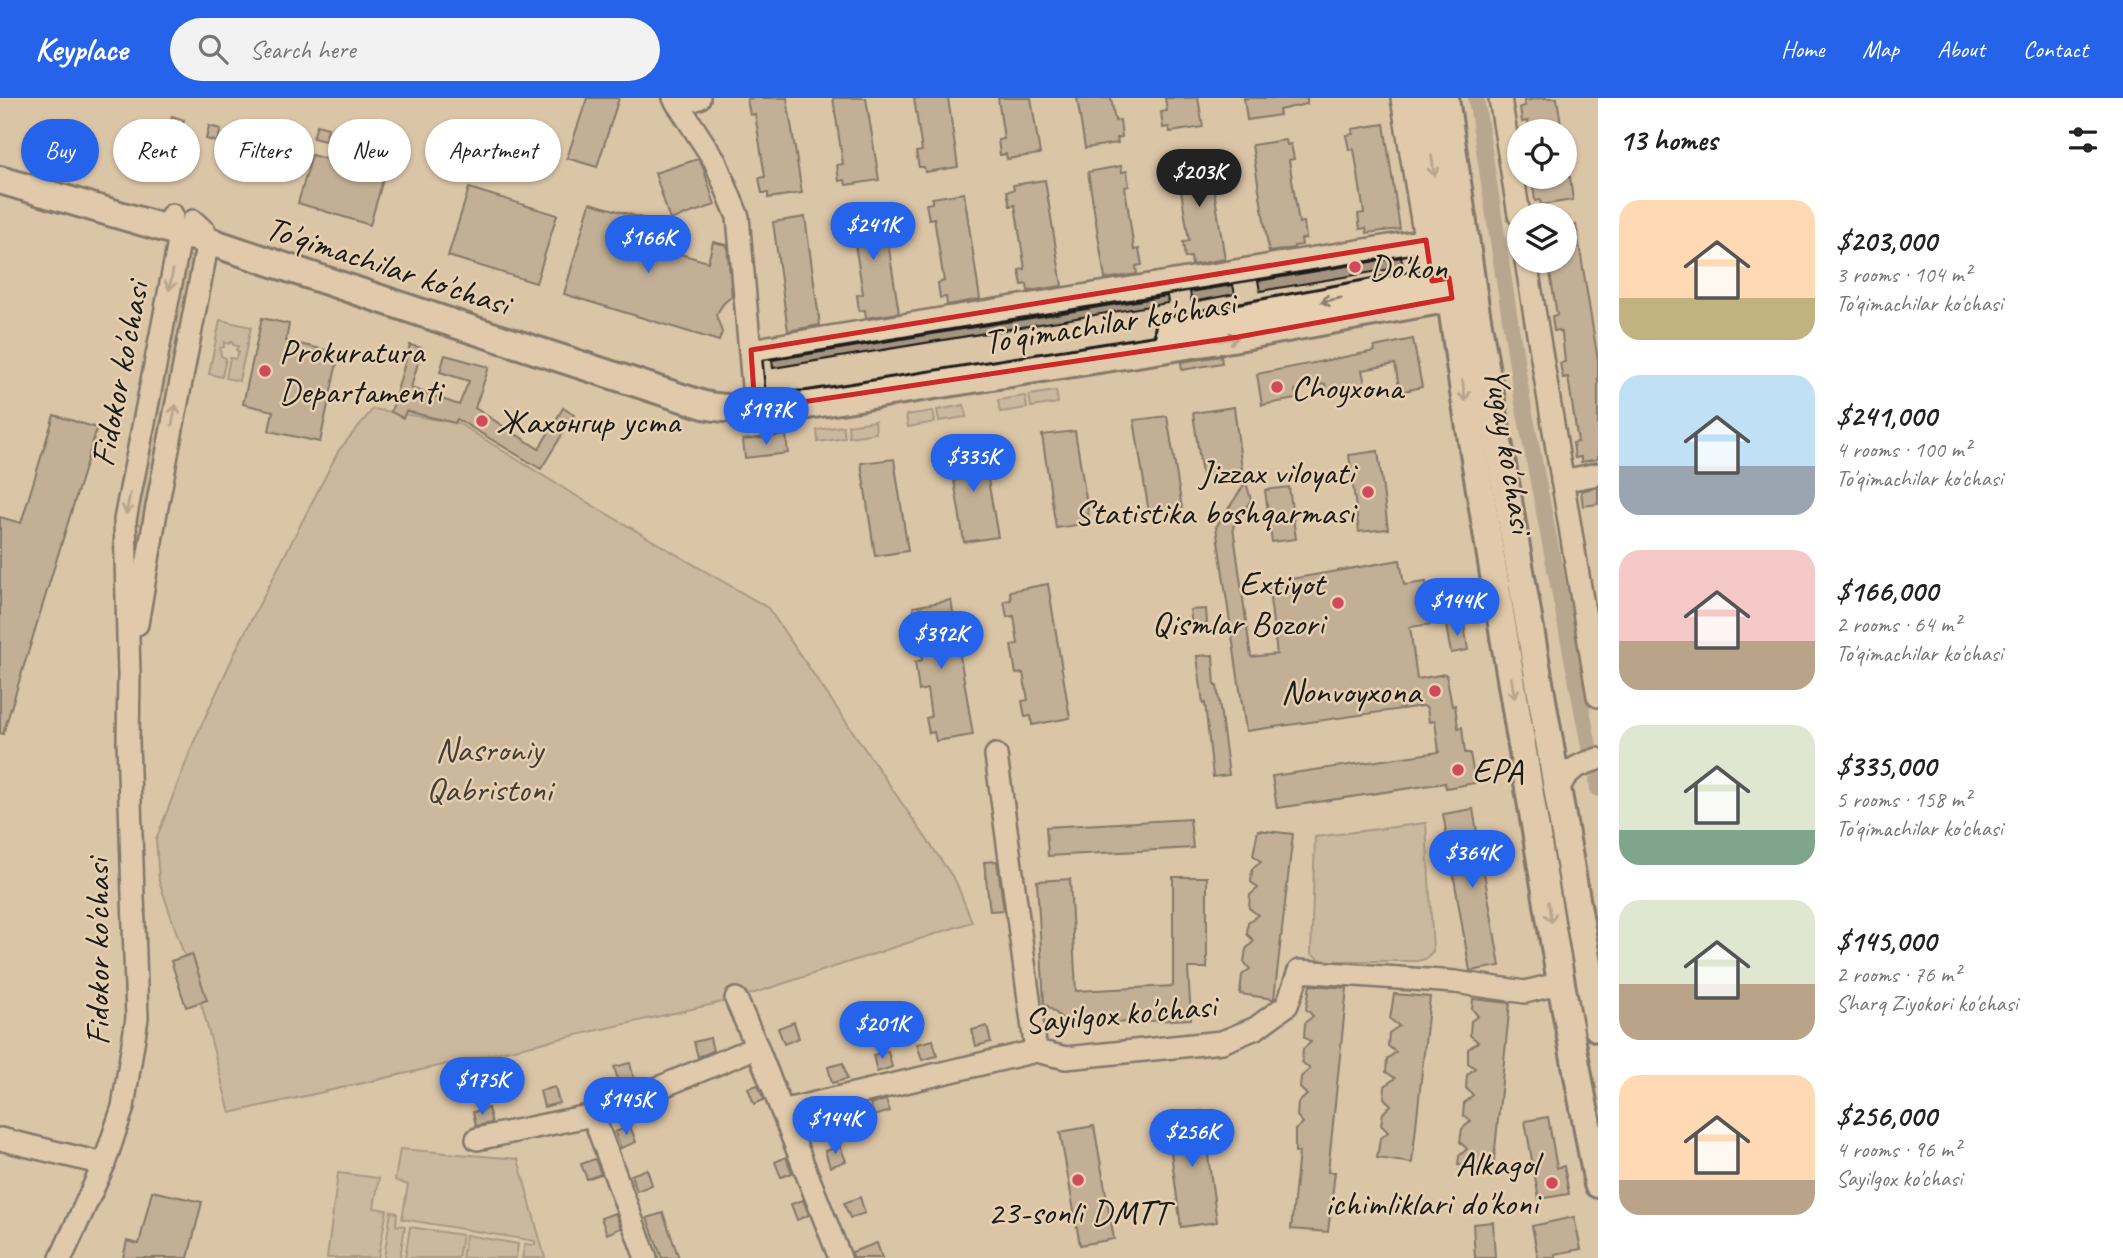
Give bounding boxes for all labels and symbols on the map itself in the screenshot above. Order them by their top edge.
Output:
pin: $203K [1150,150,1248,209]
one-way arrow [1427,154,1440,176]
pin: $241K [824,202,922,262]
street label: To'qimachilar ko'chasi [260,205,520,327]
pin: $166K [599,216,697,275]
place label: Do'kon [1369,245,1448,290]
marker: Do'kon [1347,259,1363,275]
one-way arrow [164,268,178,291]
street label: Fidokor ko'chasi [80,274,160,470]
street label: To'qimachilar ko'chasi [980,280,1242,365]
one-way arrow [1320,294,1343,308]
place label: Prokuratura Departamenti [279,329,446,414]
one-way arrow [1216,332,1239,345]
marker: Prokuratura Departamenti [257,363,273,379]
street label: Yugay ko'chasi [1474,364,1545,540]
place label: Choyxona [1291,365,1405,410]
marker: Choyxona [1269,379,1285,395]
one-way arrow [1458,379,1471,402]
pin: $197K [717,388,815,447]
place label: Жахонгир уста [496,399,682,444]
one-way arrow [168,404,181,426]
marker: Жахонгир уста [474,413,490,429]
pin: $335K [924,434,1022,494]
place label: Jizzax viloyati Statistika boshqarmasi [1074,450,1358,535]
marker: Jizzax viloyati Statistika boshqarmasi [1360,484,1376,500]
one-way arrow [121,492,134,515]
place label: Extiyot Qismlar Bozori [1152,561,1328,646]
pin: $144K [1408,578,1506,638]
marker: Extiyot Qismlar Bozori [1330,595,1346,611]
pin: $392K [892,612,990,671]
place label: Nonvoyxona [1281,669,1424,714]
one-way arrow [1507,676,1520,699]
marker: Nonvoyxona [1427,683,1443,699]
park label: Nasroniy Qabristoni [426,727,556,812]
place label: EPA [1472,748,1524,793]
marker: EPA [1450,762,1466,778]
pin: $364K [1423,830,1521,890]
street label: Fidokor ko'chasi [75,854,120,1045]
one-way arrow [1544,901,1557,923]
street label: Sayilgox ko'chasi [1022,982,1222,1044]
pin: $201K [833,1002,931,1061]
pin: $175K [433,1058,531,1117]
pin: $145K [577,1077,675,1137]
pin: $144K [786,1096,884,1156]
pin: $256K [1143,1110,1241,1169]
place label: Alkagol ichimliklari do'koni [1325,1141,1544,1226]
marker: 23-sonli DMTT [1070,1172,1086,1188]
marker: Alkagol ichimliklari do'koni [1544,1175,1560,1191]
place label: 23-sonli DMTT [987,1190,1175,1235]

